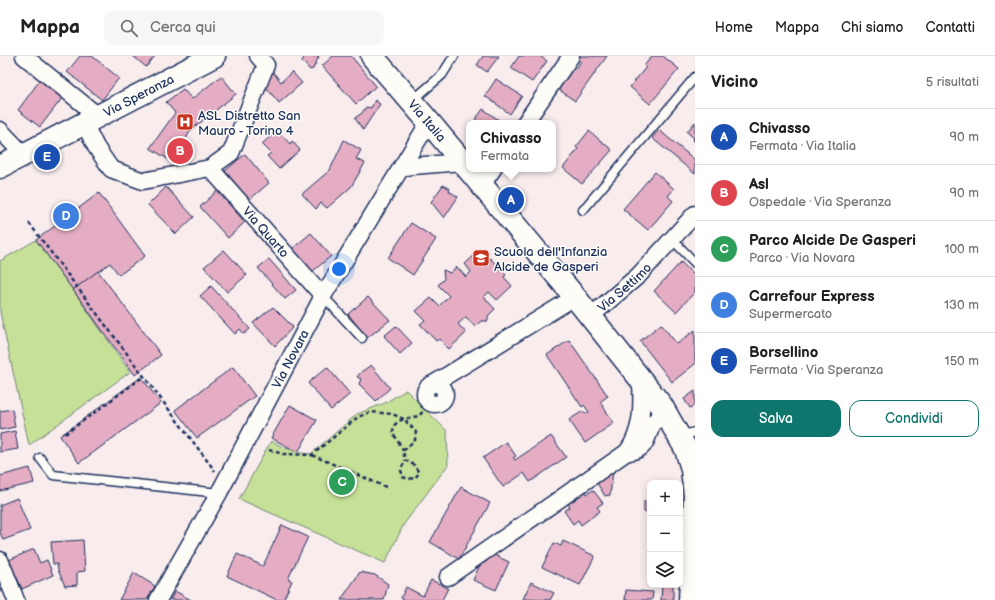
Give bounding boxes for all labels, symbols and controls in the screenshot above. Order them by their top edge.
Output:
search box [104,10,384,46]
text: Mappa [20,16,80,39]
icon: search [118,17,140,39]
text: Cerca qui [150,18,216,37]
text: Home [715,19,753,36]
text: Mappa [775,19,819,36]
text: Chi siamo [841,19,904,36]
text: Contatti [926,19,975,36]
street label: Via Speranza [101,71,177,121]
text: Vicino [711,72,758,92]
text: 5 risultati [926,74,979,90]
street label: Via Italia [404,97,449,145]
place label: ASL Distretto San Mauro - Torino 4 [198,108,301,139]
hospital icon: ASL Distretto San Mauro - Torino 4 [175,112,195,132]
text: Chivasso [749,119,810,138]
popup [466,120,556,172]
text: Chivasso [480,129,542,148]
text: A [720,129,728,145]
text: 90 m [950,129,979,145]
pin: B [167,136,193,166]
text: Fermata · Via Italia [749,138,856,154]
pin: E [34,142,60,172]
text: Fermata [480,148,529,164]
text: Asl [749,175,769,194]
pin: A [498,185,524,215]
text: B [719,185,729,201]
text: 90 m [950,185,979,201]
text: Ospedale · Via Speranza [749,194,891,210]
pin: D [53,201,79,231]
street label: Via Quarto [239,204,292,261]
text: Parco Alcide De Gasperi [749,231,916,250]
text: C [719,241,729,257]
text: 100 m [944,241,979,257]
place label: Scuola dell'Infanzia Alcide de Gasperi [494,244,607,275]
school or university icon: Scuola dell'Infanzia Alcide de Gasperi [471,248,491,268]
text: Parco · Via Novara [749,250,855,266]
your location [329,259,349,279]
street label: Via Settimo [595,260,655,316]
text: Carrefour Express [749,287,875,306]
text: D [719,297,729,313]
text: 130 m [944,297,979,313]
text: Supermercato [749,306,832,322]
street label: Via Novara [269,327,313,391]
text: Borsellino [749,343,818,362]
text: E [720,353,728,369]
text: 150 m [945,353,979,369]
text: Fermata · Via Speranza [749,362,883,378]
button: Salva [711,400,841,437]
button: Condividi [849,400,979,437]
pin: C [329,467,355,497]
map controls [647,480,683,588]
button: + [647,480,683,516]
button: − [647,516,683,552]
button: layers [647,552,683,588]

